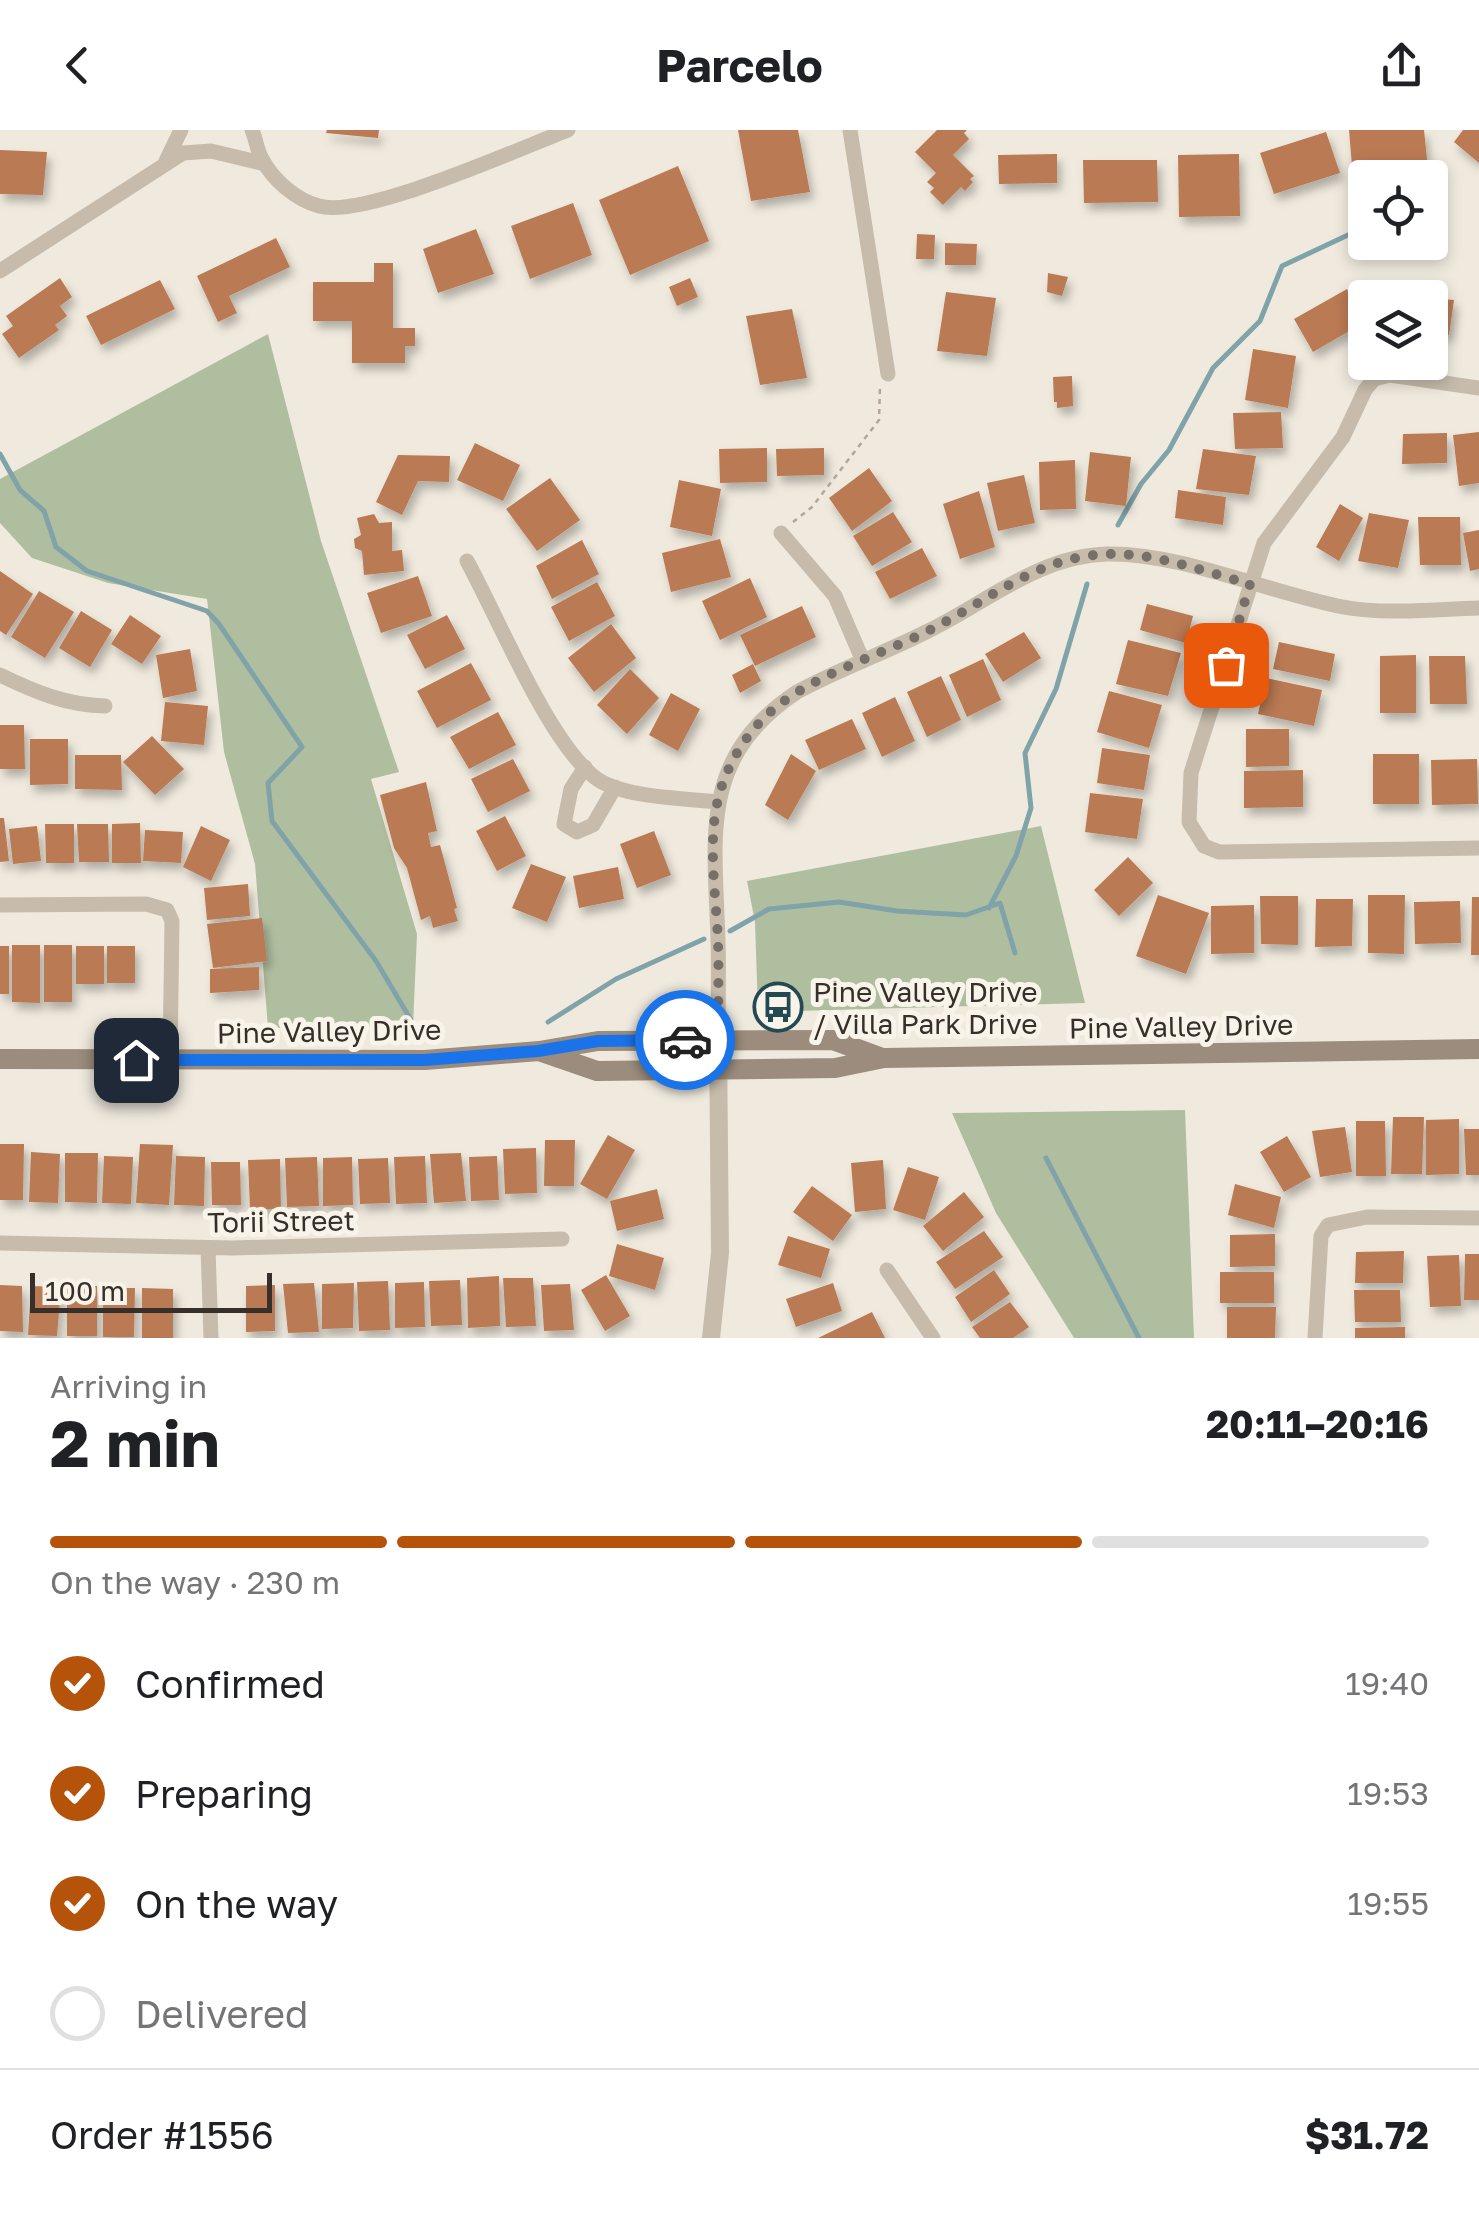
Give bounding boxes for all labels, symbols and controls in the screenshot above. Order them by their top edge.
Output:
icon: back [50,38,105,93]
text: Parcelo [656,38,823,92]
icon: share [1374,38,1429,93]
map controls [1348,160,1448,380]
button: locate [1348,160,1448,260]
button: layers [1348,280,1448,380]
pin [1184,623,1269,708]
icon: bag [1199,638,1254,693]
place label: Pine Valley Drive / Villa Park Drive [813,975,1038,1040]
bus stop icon: Pine Valley Drive / Villa Park Drive [752,981,804,1033]
courier [635,990,735,1090]
street label: Pine Valley Drive [1068,1008,1294,1044]
street label: Pine Valley Drive [216,1013,442,1049]
icon: car [658,1013,713,1068]
pin [94,1018,179,1103]
icon: home [109,1033,164,1088]
street label: Torii Street [207,1203,355,1239]
scale bar [30,1268,272,1312]
text: 100 m [45,1274,125,1307]
text: Arriving in [50,1367,207,1405]
text: 20:11–20:16 [1206,1401,1429,1446]
text: 2 min [50,1403,220,1481]
text: On the way · 230 m [50,1563,340,1601]
icon: check [50,1656,105,1711]
text: Confirmed [135,1661,325,1706]
text: 19:40 [1345,1664,1429,1702]
icon: check [50,1766,105,1821]
text: Preparing [135,1771,313,1816]
text: 19:53 [1347,1774,1429,1812]
icon: check [50,1876,105,1931]
text: On the way [135,1881,338,1926]
text: 19:55 [1347,1884,1429,1922]
text: Delivered [135,1991,308,2036]
text: Order #1556 [50,2112,274,2157]
text: $31.72 [1305,2112,1429,2157]

